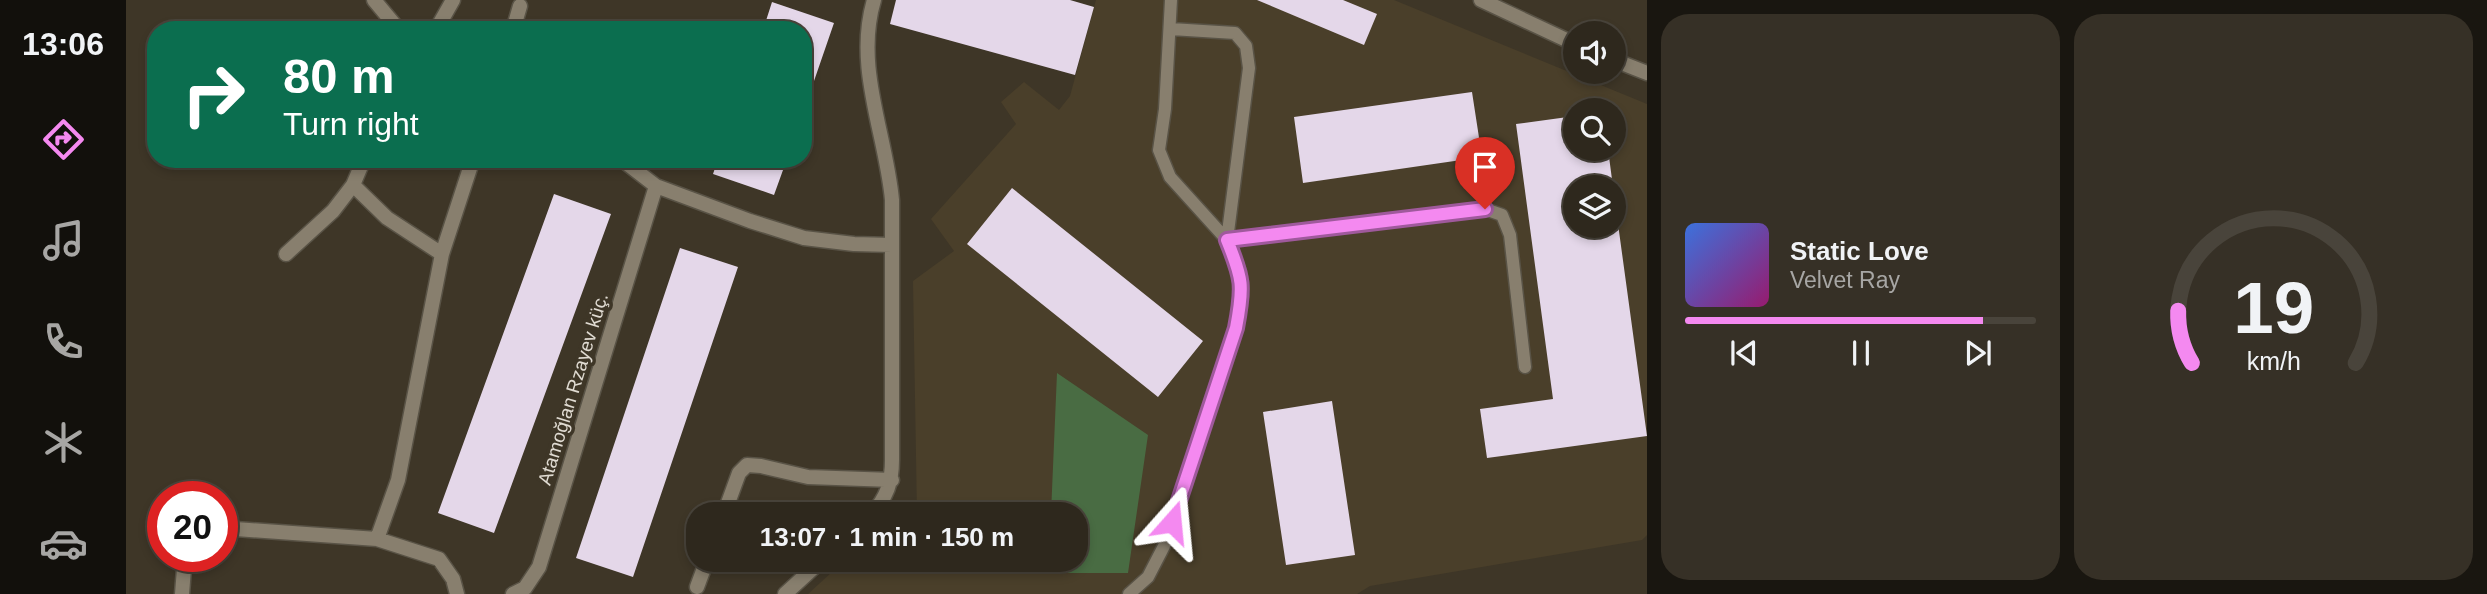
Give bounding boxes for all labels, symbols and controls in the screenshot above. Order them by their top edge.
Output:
map controls [1563,21,1626,238]
button: sound [1563,21,1626,84]
text: 13:06 [22,26,104,62]
icon: right [168,49,259,140]
text: 80 m [283,49,395,103]
button: search [1563,98,1626,161]
text: Turn right [283,106,419,142]
icon: directions [39,115,88,164]
pin [1455,137,1515,209]
icon: arrive [1466,148,1504,186]
button: layers [1563,175,1626,238]
icon: music [39,216,88,265]
text: Static Love [1790,236,1929,266]
text: Velvet Ray [1790,267,1900,293]
text: 19 [2233,267,2314,348]
street label: Atamoğlan Rzayev küç. [534,290,612,488]
icon: phone [39,317,88,366]
icon: previous [1725,334,1763,372]
icon: pause [1842,334,1880,372]
icon: next [1959,334,1997,372]
text: km/h [2246,347,2301,375]
icon: climate [39,418,88,467]
speed limit sign: 20 [147,481,238,572]
position arrow [1135,485,1209,559]
icon: car [39,519,88,568]
text: 13:07 · 1 min · 150 m [760,522,1014,552]

